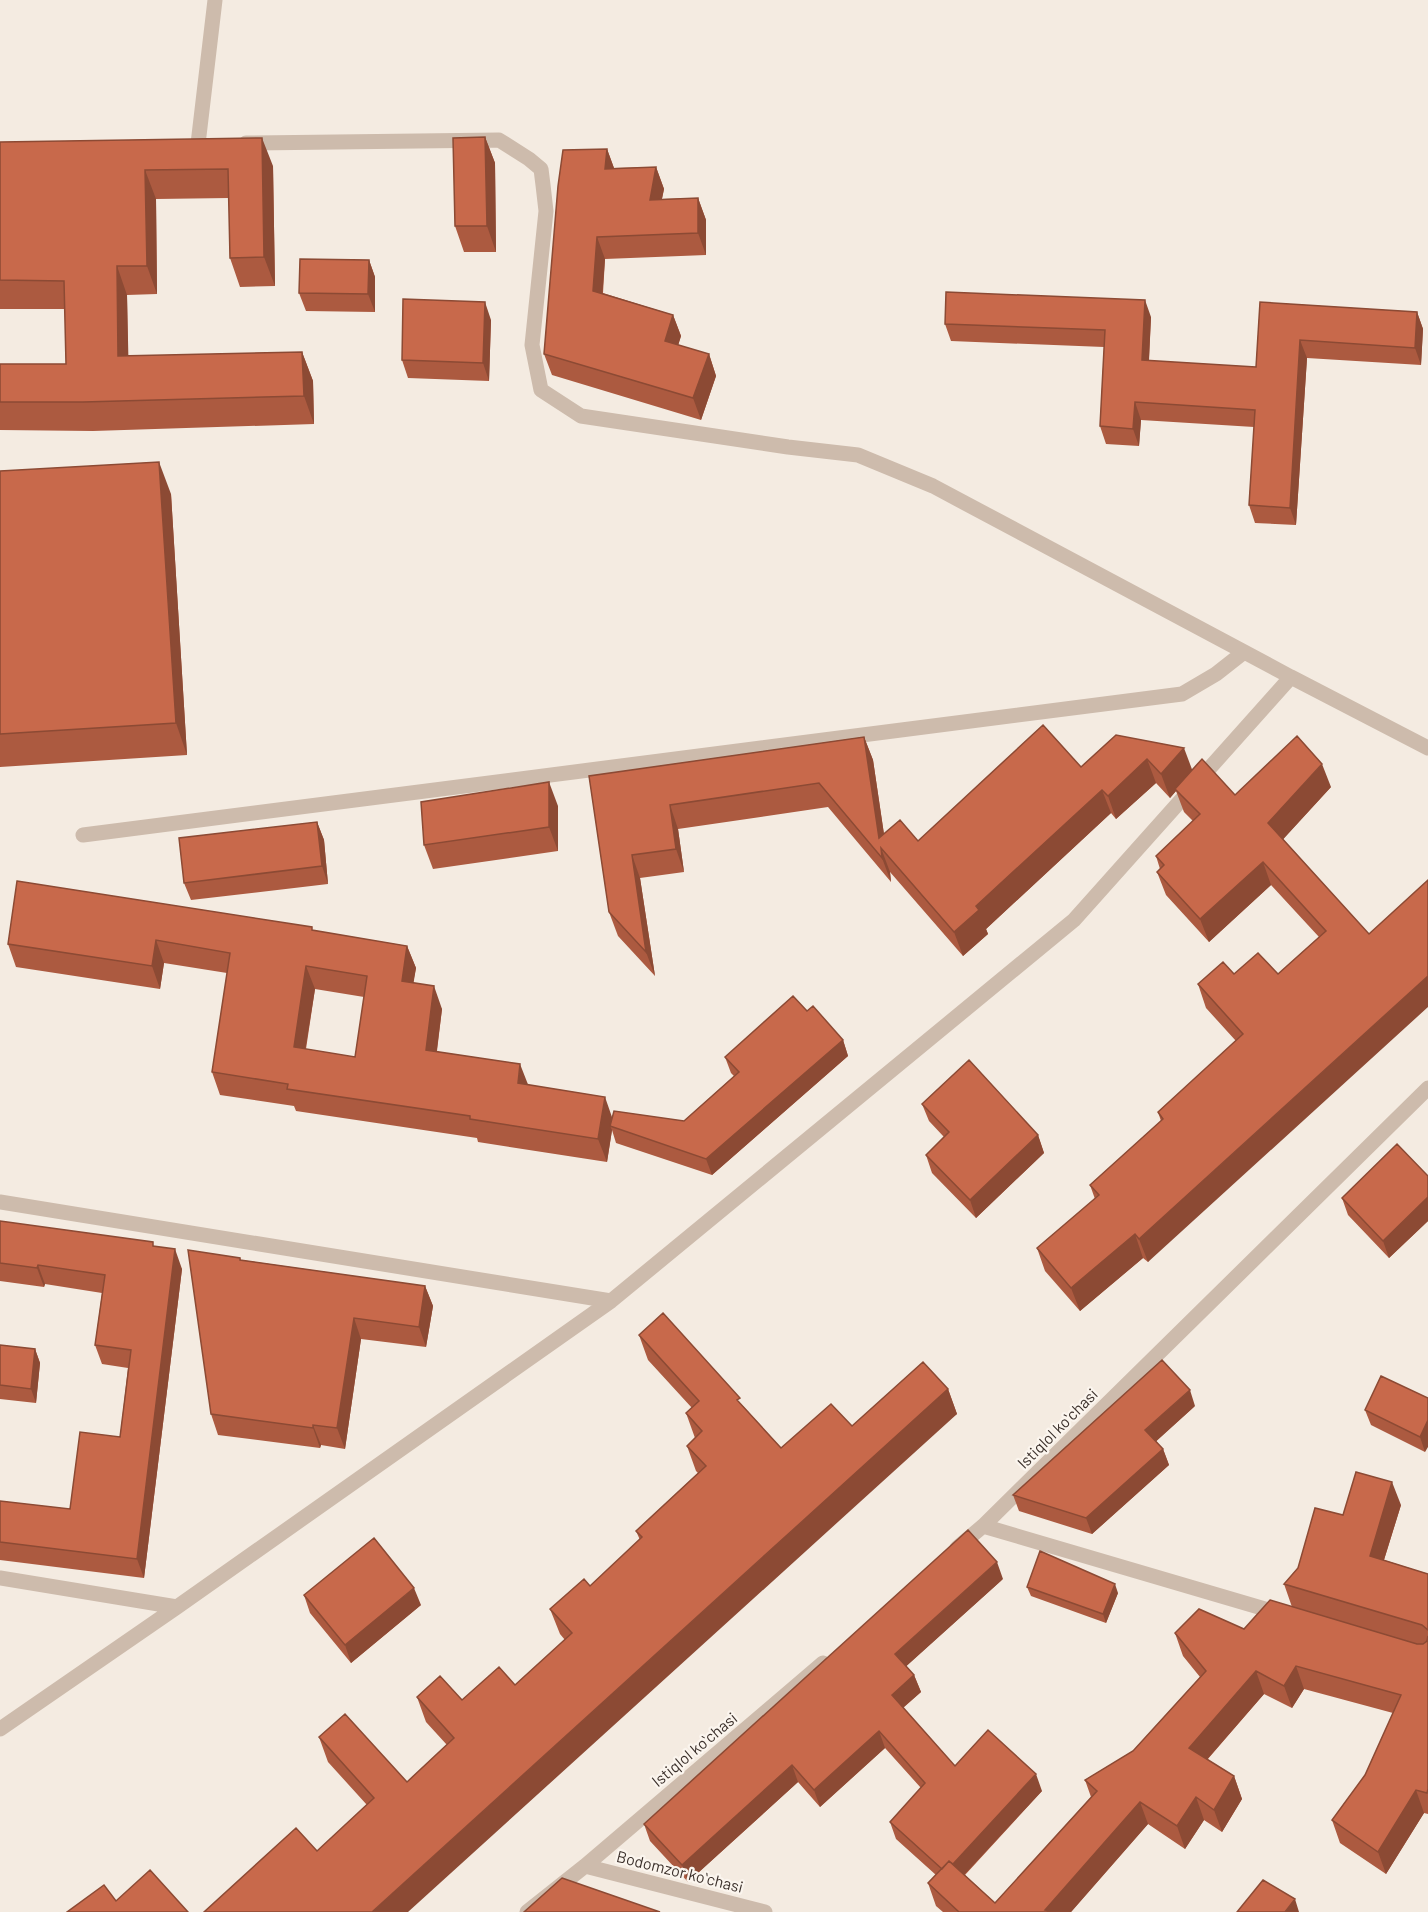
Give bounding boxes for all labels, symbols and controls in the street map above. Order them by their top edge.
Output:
street label: Istiqlol koʻchasi [1013,1384,1101,1472]
street label: Istiqlol koʻchasi [648,1708,740,1790]
street label: Bodomzor koʻchasi [615,1846,745,1896]

